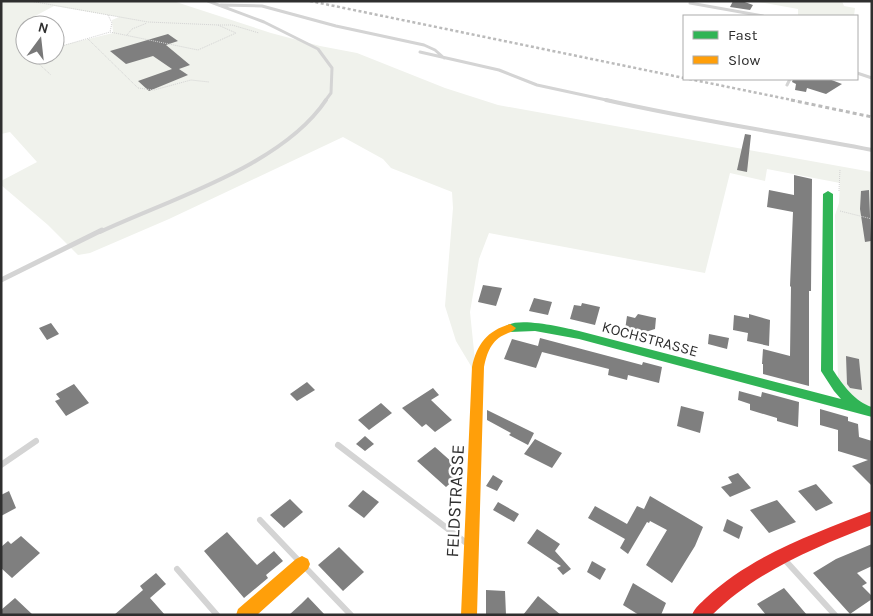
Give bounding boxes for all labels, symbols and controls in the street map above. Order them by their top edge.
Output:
north arrow [15,15,65,65]
legend [683,15,858,80]
text: N [36,18,50,37]
text: Fast [728,26,758,44]
text: Slow [728,51,760,69]
street label: KOCHSTRASSE [600,317,700,361]
street label: FELDSTRASSE [441,444,469,558]

